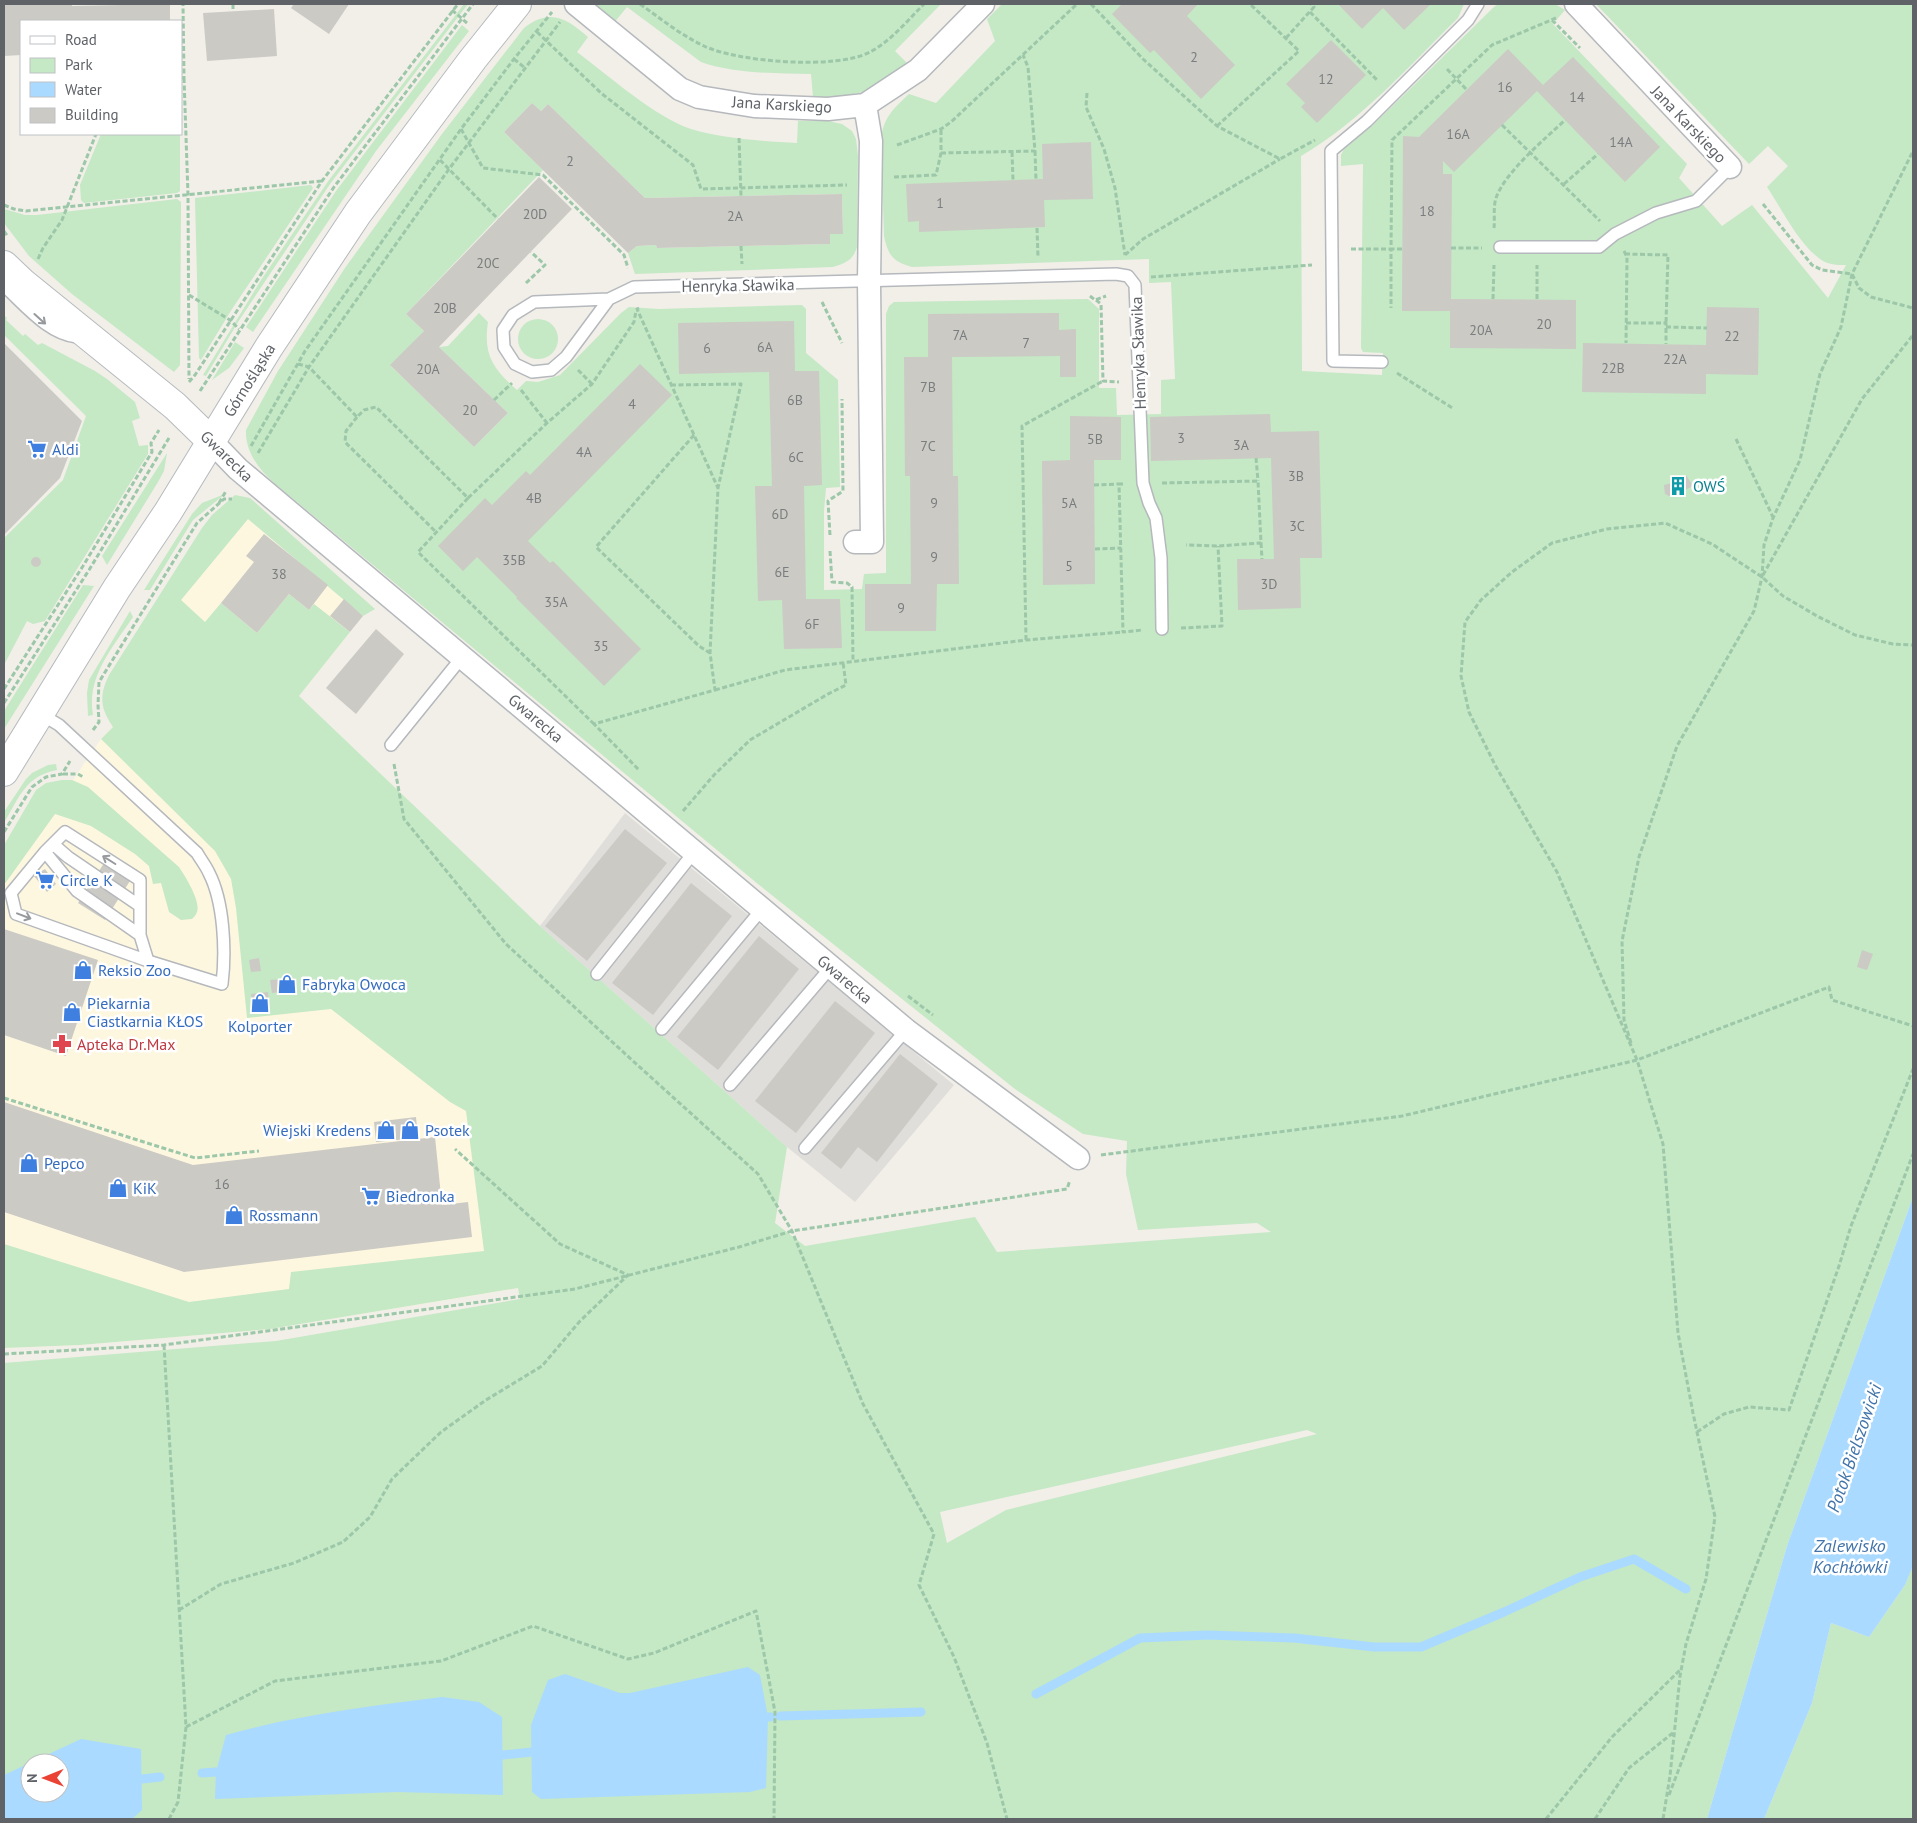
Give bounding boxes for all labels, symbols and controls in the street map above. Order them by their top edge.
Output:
legend [20,20,182,135]
text: Road [65,30,97,49]
house number: 2 [1190,48,1198,66]
text: Park [65,55,93,74]
house number: 12 [1318,70,1334,88]
house number: 16 [1497,78,1513,96]
text: Water [65,80,102,99]
street label: Jana Karskiego [1646,80,1731,167]
house number: 14 [1569,88,1585,106]
street label: Jana Karskiego [731,91,832,117]
text: Building [65,105,119,124]
house number: 16A [1446,125,1471,143]
house number: 14A [1609,133,1634,151]
house number: 2 [566,152,574,170]
house number: 1 [936,194,944,212]
house number: 18 [1419,202,1435,220]
house number: 20D [523,205,547,223]
house number: 2A [727,207,744,225]
house number: 20C [476,254,500,272]
street label: Henryka Sławika [681,274,795,296]
street label: Henryka Sławika [1126,296,1150,410]
house number: 20B [433,299,457,317]
one-way arrow [34,313,47,324]
house number: 20 [1536,315,1552,333]
house number: 20A [1469,321,1494,339]
house number: 7A [952,326,968,344]
house number: 22 [1724,327,1740,345]
house number: 7 [1022,334,1030,352]
house number: 6A [757,338,774,356]
house number: 6 [703,339,711,357]
street label: Górnośląska [219,340,279,420]
house number: 22A [1663,350,1688,368]
house number: 22B [1601,359,1625,377]
house number: 20A [416,360,441,378]
house number: 7B [920,378,936,396]
house number: 6B [787,391,803,409]
house number: 4 [628,395,636,413]
house number: 20 [462,401,478,419]
street label: Gwarecka [196,426,258,486]
house number: 3 [1177,429,1185,447]
house number: 5B [1087,430,1103,448]
house number: 3A [1233,436,1250,454]
house number: 7C [920,437,936,455]
supermarket icon: Aldi [26,438,48,460]
place label: Aldi [52,439,79,459]
house number: 4A [576,443,593,461]
house number: 6C [788,448,804,466]
house number: 3B [1288,467,1304,485]
building icon: OWŚ [1667,475,1689,497]
place label: OWŚ [1693,476,1725,496]
house number: 4B [526,489,542,507]
house number: 9 [930,494,938,512]
house number: 5A [1061,494,1078,512]
house number: 6D [772,505,788,523]
house number: 3C [1289,517,1305,535]
house number: 9 [930,548,938,566]
house number: 35B [502,551,526,569]
house number: 5 [1065,557,1073,575]
house number: 6E [774,563,790,581]
house number: 38 [271,565,287,583]
house number: 3D [1261,575,1277,593]
house number: 35A [544,593,569,611]
house number: 9 [897,599,905,617]
house number: 6F [805,615,819,633]
house number: 35 [593,637,609,655]
street label: Gwarecka [504,689,568,747]
one-way arrow [102,855,116,866]
supermarket icon: Circle K [34,869,56,891]
place label: Circle K [60,870,113,890]
one-way arrow [16,912,31,921]
street label: Gwarecka [813,950,877,1008]
shop icon: Reksio Zoo [72,959,94,981]
place label: Reksio Zoo [98,960,171,980]
shop icon: Fabryka Owoca [276,973,298,995]
place label: Fabryka Owoca [302,974,406,994]
shop icon: Kolporter [249,992,271,1014]
place label: Piekarnia Ciastkarnia KŁOS [87,993,203,1031]
shop icon: Piekarnia Ciastkarnia KŁOS [61,1001,83,1023]
place label: Kolporter [228,1016,293,1036]
pharmacy icon: Apteka Dr.Max [51,1033,73,1055]
place label: Apteka Dr.Max [77,1034,175,1054]
shop icon: Wiejski Kredens [375,1119,397,1141]
shop icon: Psotek [399,1119,421,1141]
place label: Wiejski Kredens [263,1120,371,1140]
place label: Psotek [425,1120,470,1140]
shop icon: Pepco [18,1152,40,1174]
place label: Pepco [44,1153,85,1173]
house number: 16 [214,1175,230,1193]
shop icon: KiK [107,1177,129,1199]
place label: KiK [133,1178,157,1198]
supermarket icon: Biedronka [360,1185,382,1207]
place label: Biedronka [386,1186,455,1206]
shop icon: Rossmann [223,1204,245,1226]
place label: Rossmann [249,1205,318,1225]
water label: Potok Bielszowicki [1821,1380,1887,1515]
water label: Zalewisko Kochłówki [1813,1534,1889,1578]
north arrow [20,1753,70,1803]
text: N [23,1773,41,1783]

